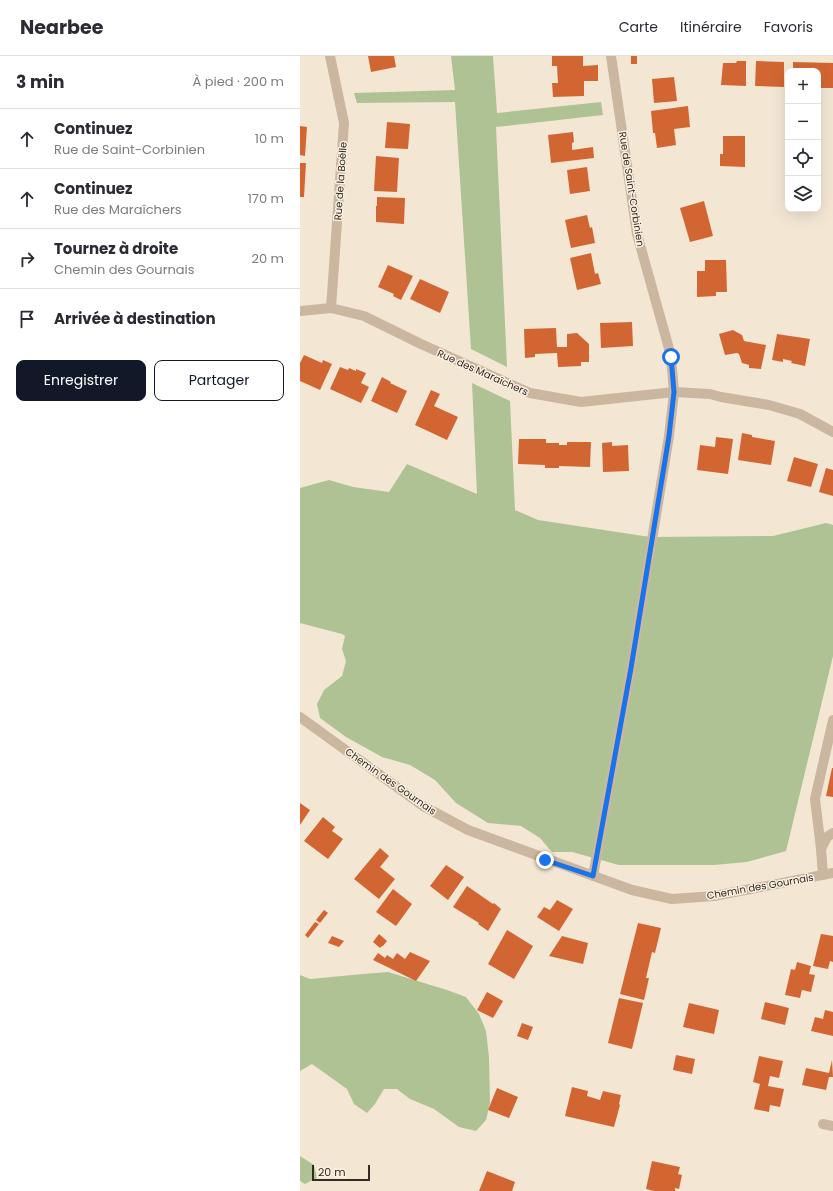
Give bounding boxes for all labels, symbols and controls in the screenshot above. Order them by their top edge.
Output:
text: Nearbee [20,14,103,41]
text: Carte [619,17,658,37]
text: Itinéraire [680,17,742,37]
text: Favoris [764,17,813,37]
map controls [785,68,821,212]
button: + [785,68,821,104]
text: 3 min [16,70,64,94]
text: À pied · 200 m [193,72,284,91]
button: − [785,104,821,140]
text: Continuez [54,118,133,139]
icon: ahead [16,128,38,150]
text: 10 m [255,129,284,148]
street label: Rue de Saint-Corbinien [615,131,648,248]
text: Rue de Saint-Corbinien [54,140,205,159]
button: locate [785,140,821,176]
street label: Rue de la Boëlle [330,141,351,221]
button: layers [785,176,821,212]
text: Continuez [54,178,133,199]
icon: ahead [16,188,38,210]
text: 170 m [248,189,284,208]
text: Rue des Maraîchers [54,200,182,219]
text: Tournez à droite [54,238,178,259]
icon: right [16,248,38,270]
text: 20 m [251,249,284,268]
text: Chemin des Gournais [54,260,195,279]
icon: arrive [16,308,38,330]
text: Arrivée à destination [54,308,216,329]
street label: Rue des Maraîchers [435,346,531,399]
route start [662,348,680,366]
button: Enregistrer [16,360,146,401]
button: Partager [154,360,284,401]
street label: Chemin des Gournais [342,744,439,819]
route end [536,851,554,869]
street label: Chemin des Gournais [706,870,815,903]
scale bar [312,1163,370,1182]
text: 20 m [318,1164,346,1180]

